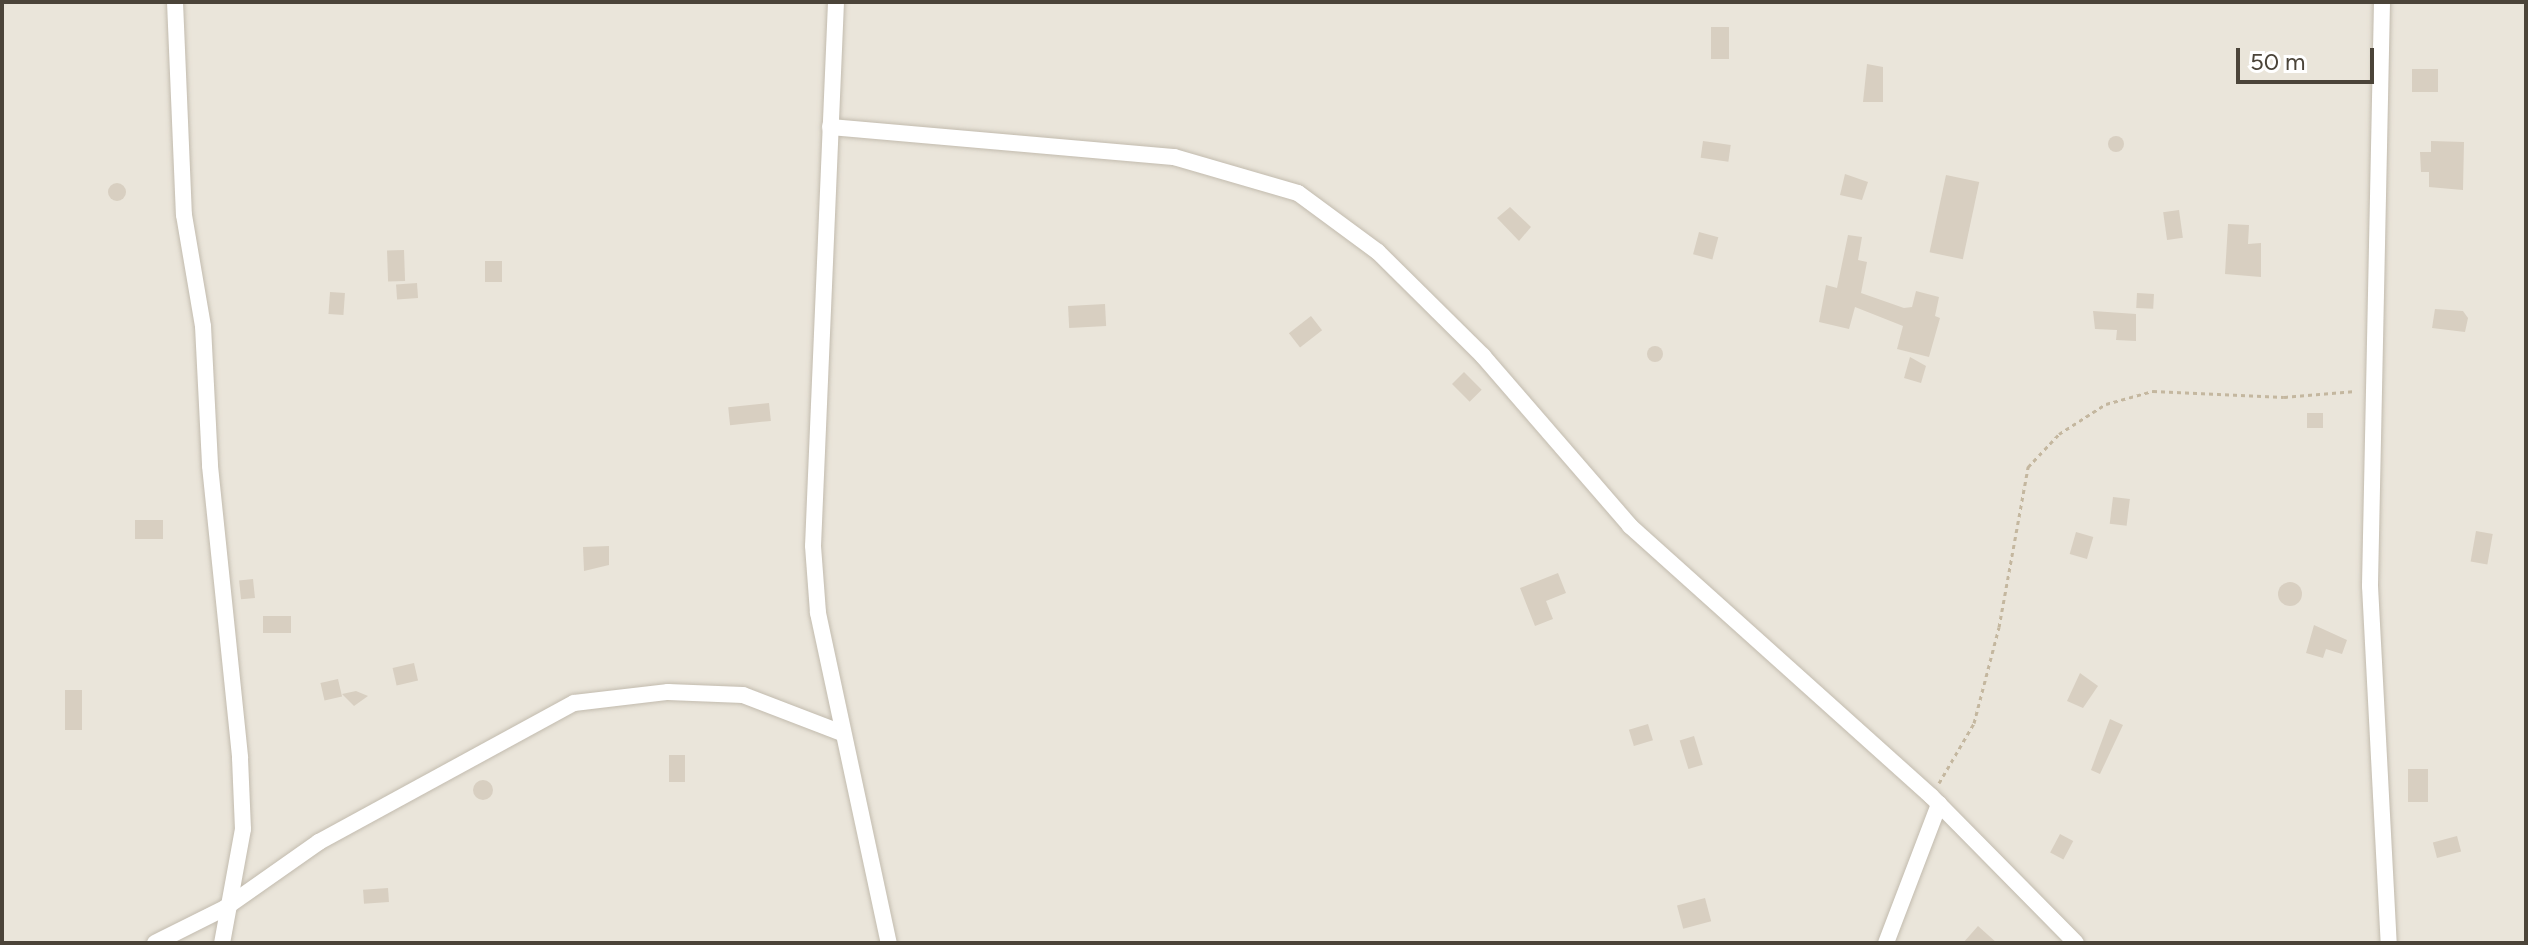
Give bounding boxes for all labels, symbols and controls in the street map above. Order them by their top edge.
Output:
scale bar [2240,32,2378,82]
text: 50 m [2250,47,2306,76]

